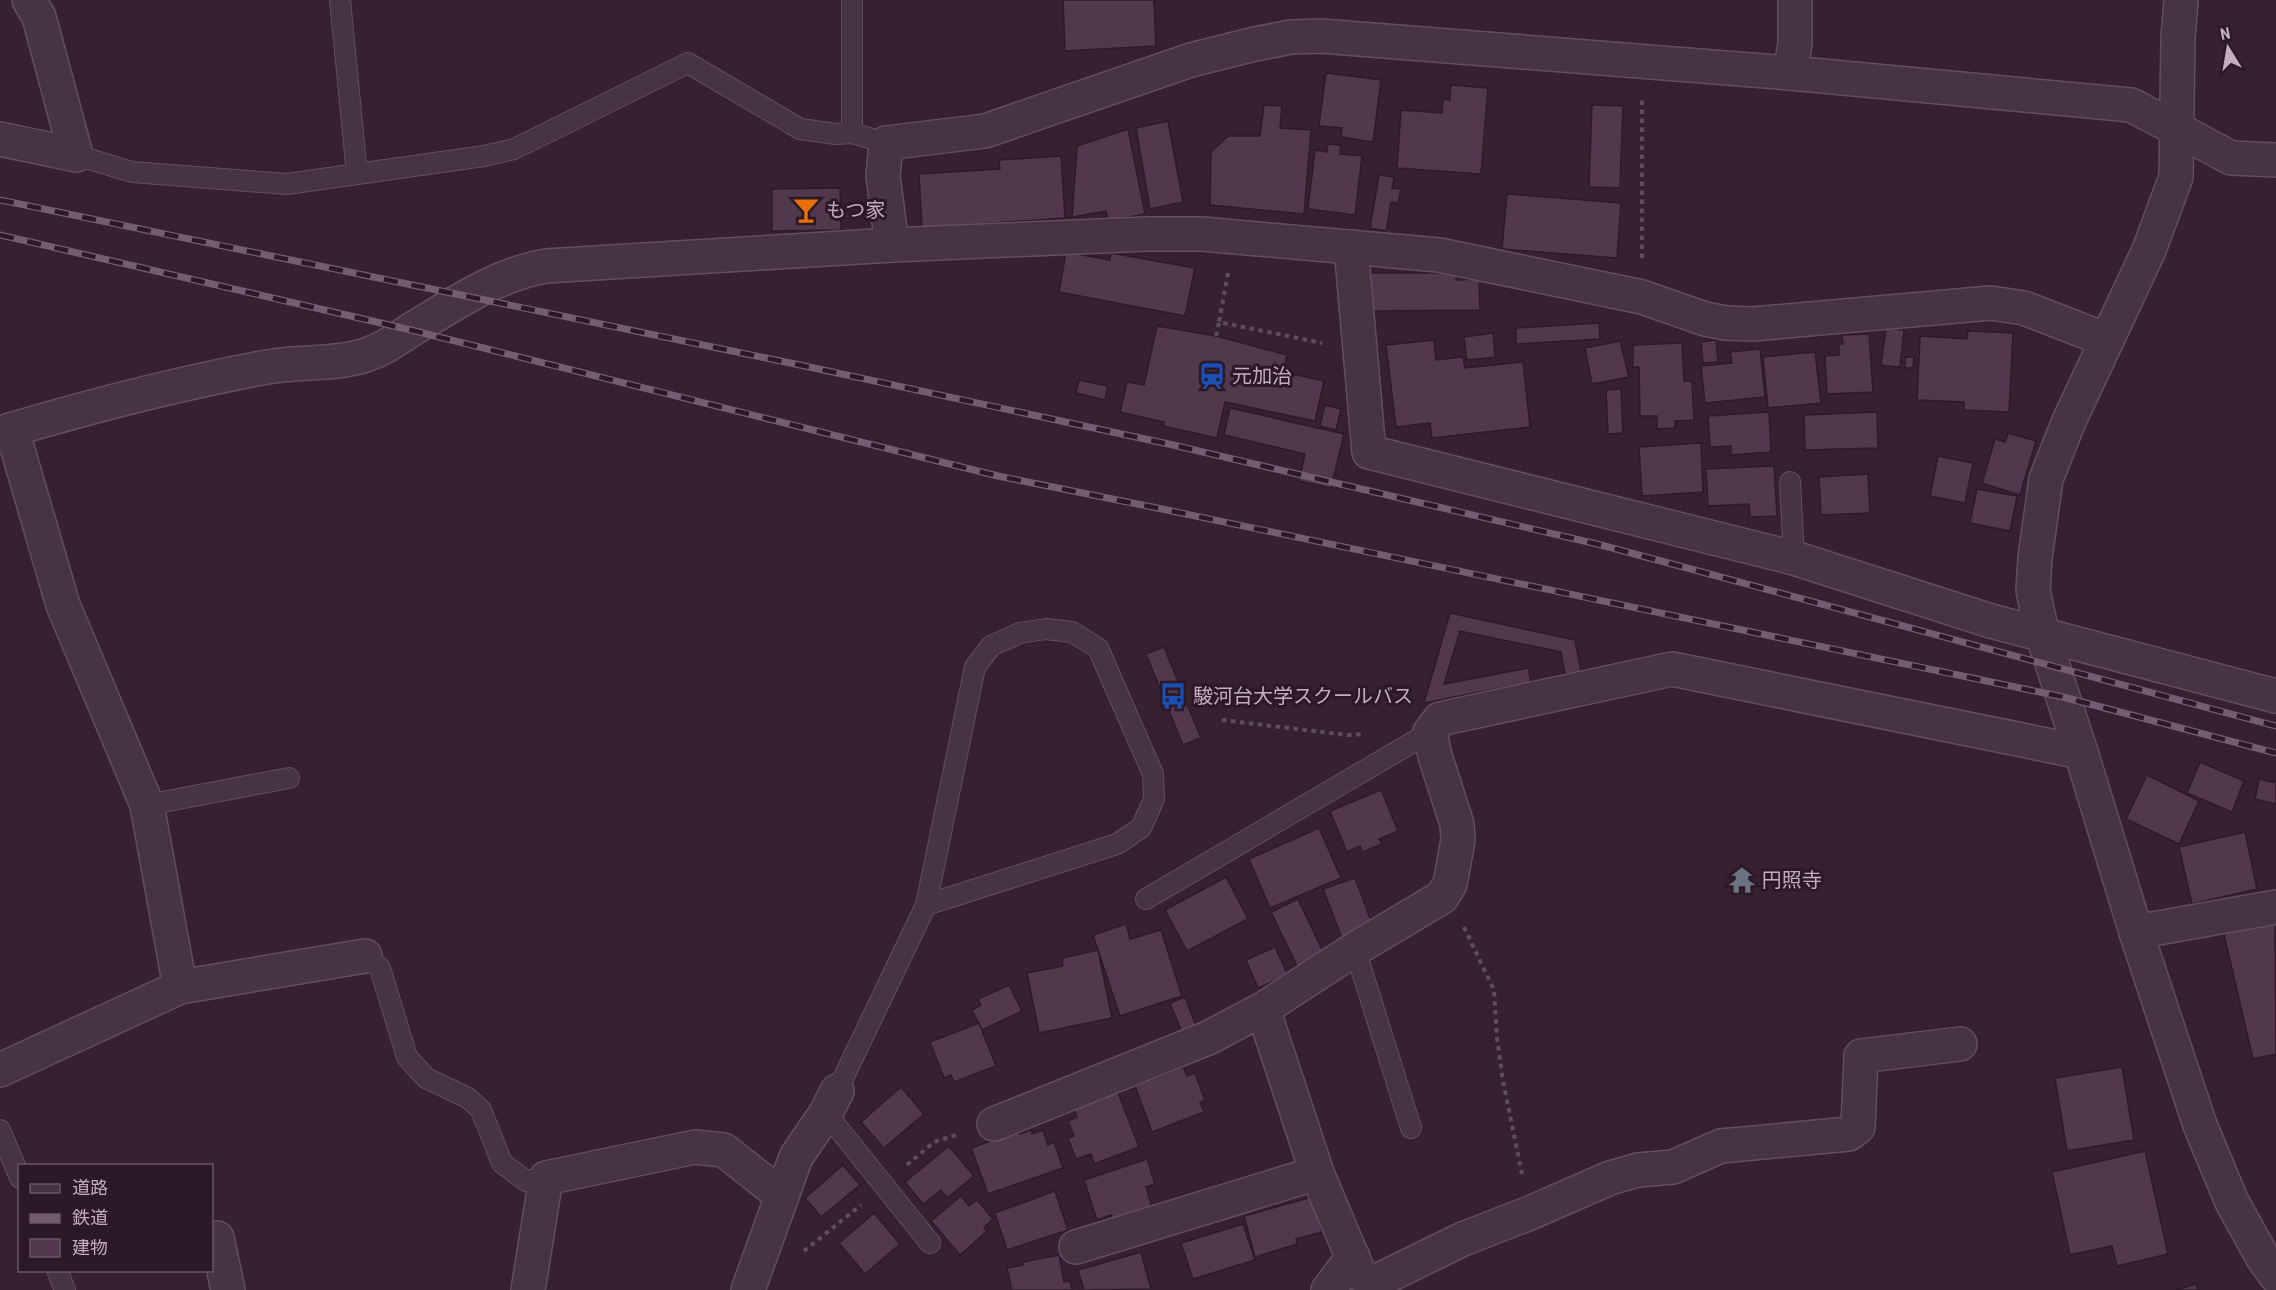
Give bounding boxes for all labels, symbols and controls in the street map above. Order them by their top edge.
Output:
north arrow [2198,18,2258,78]
text: N [2219,24,2232,44]
bar icon: もつ家 [791,195,821,225]
place label: もつ家 [826,198,885,222]
station icon: 元加治 [1197,361,1227,391]
place label: 元加治 [1232,364,1292,388]
bus stop icon: 駿河台大学スクールバス [1158,681,1188,711]
place label: 駿河台大学スクールバス [1193,684,1413,708]
temple icon: 円照寺 [1727,865,1757,895]
place label: 円照寺 [1762,868,1822,892]
legend [18,1164,213,1272]
text: 道路 [72,1177,108,1198]
text: 鉄道 [72,1207,108,1228]
text: 建物 [72,1237,108,1258]

